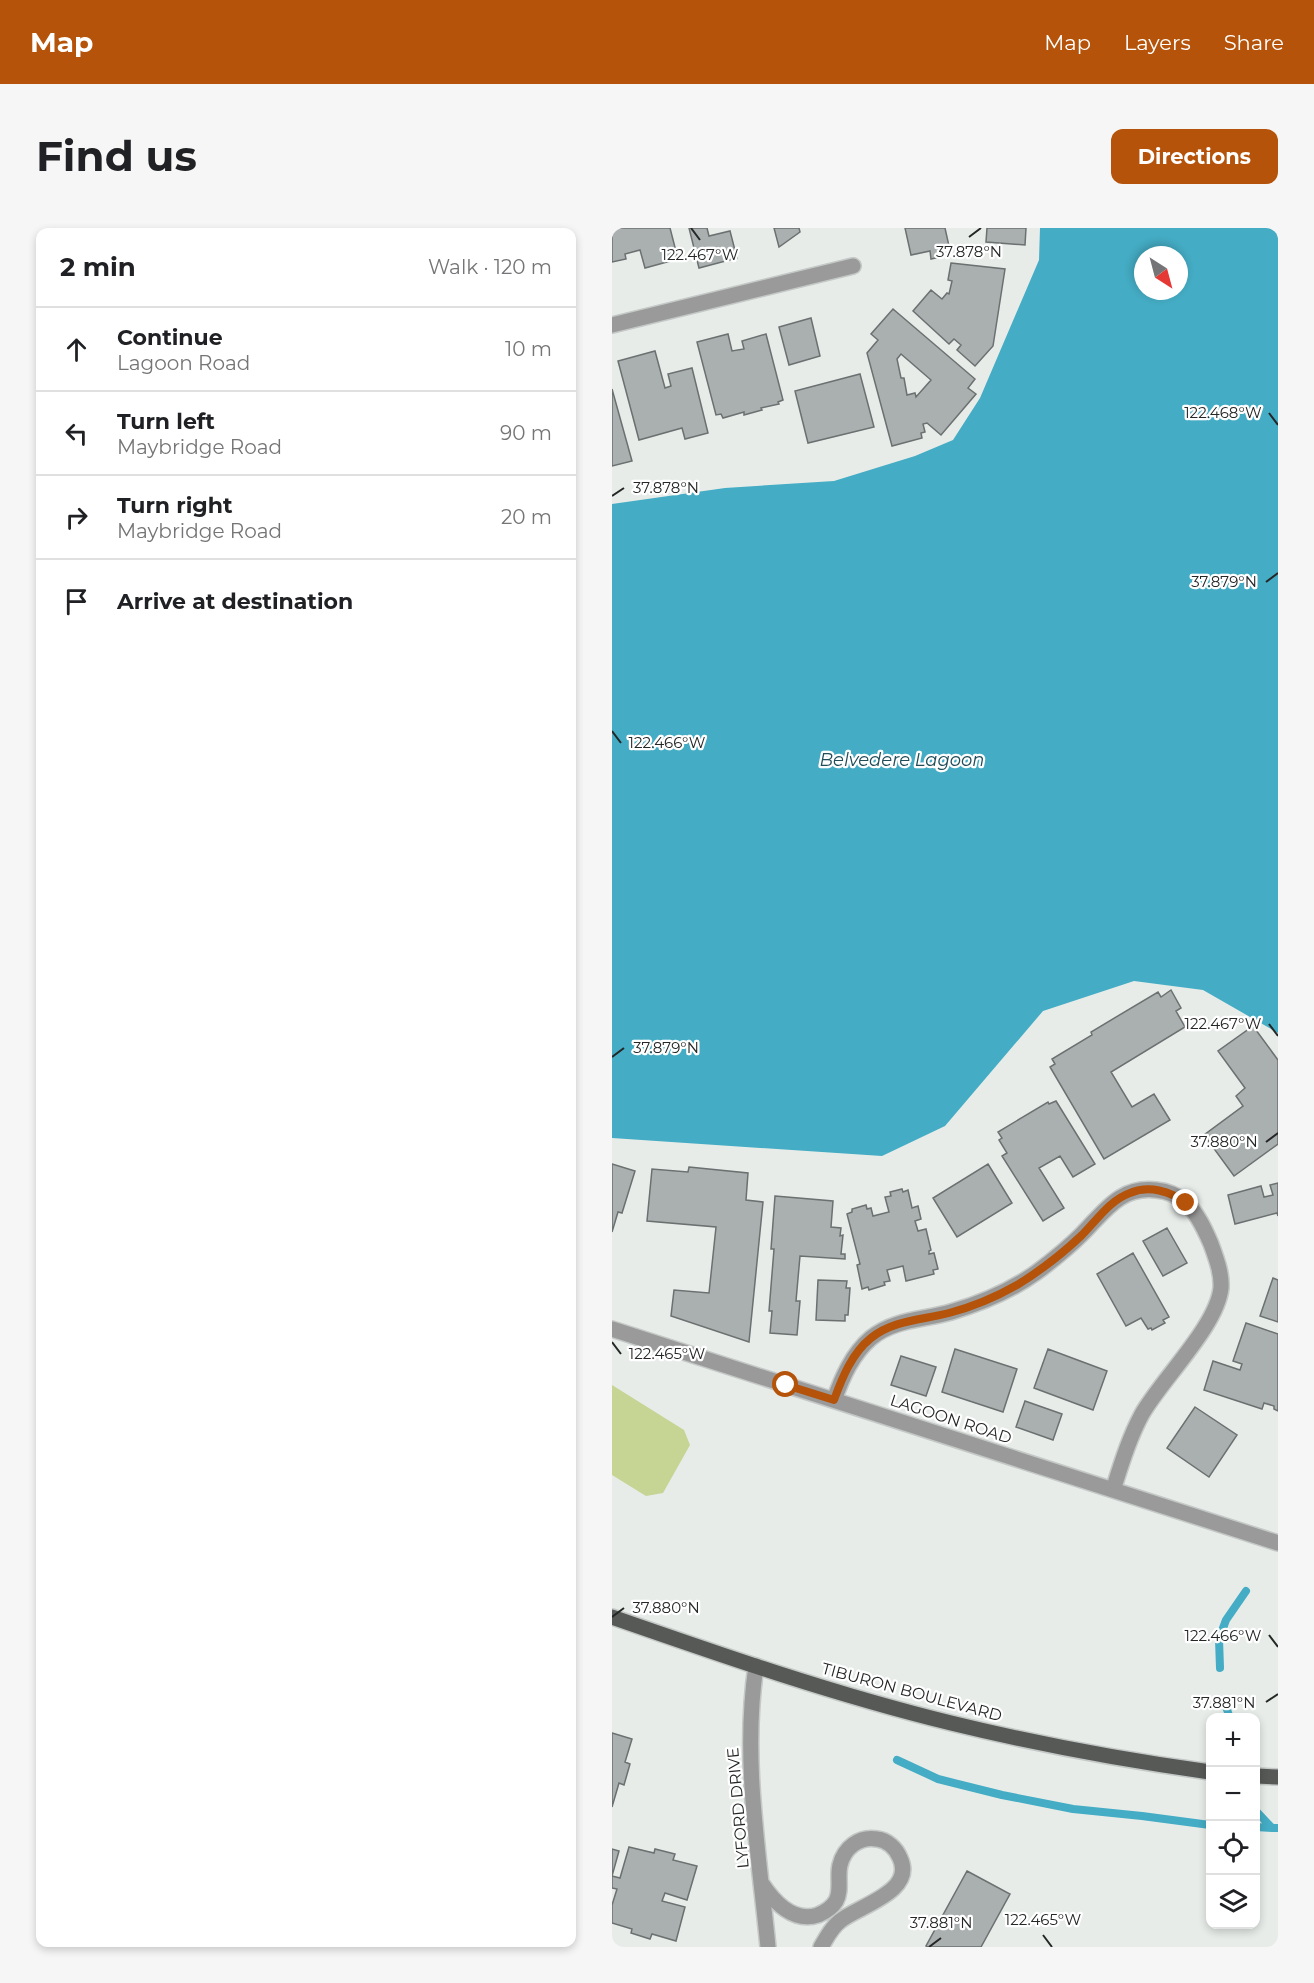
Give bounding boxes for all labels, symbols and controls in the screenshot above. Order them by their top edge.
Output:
text: Map [30,25,93,59]
text: Map [1044,30,1091,55]
text: Layers [1124,30,1191,55]
text: Share [1224,30,1284,55]
button: Directions [1111,129,1278,184]
text: Find us [36,130,197,182]
text: 37.878°N [936,242,1002,261]
text: 122.467°W [662,245,739,264]
north arrow [1134,246,1188,300]
text: 2 min [60,251,136,283]
text: Walk · 120 m [428,255,552,279]
text: Continue [117,324,223,351]
icon: ahead [60,333,93,366]
text: 10 m [505,337,552,361]
text: Lagoon Road [117,351,250,375]
text: 122.468°W [1184,403,1262,422]
text: Turn left [117,408,215,435]
icon: left [60,417,93,450]
text: 90 m [500,421,552,445]
text: Maybridge Road [117,435,282,459]
text: 37.878°N [633,478,699,497]
text: Turn right [117,492,232,519]
icon: right [60,501,93,534]
text: 20 m [501,505,552,529]
text: Maybridge Road [117,519,282,543]
text: 37.879°N [1191,572,1257,591]
icon: arrive [60,585,93,618]
text: Arrive at destination [117,588,353,615]
text: 122.466°W [629,733,706,752]
water label: Belvedere Lagoon [819,749,985,771]
text: 122.467°W [1185,1014,1262,1033]
text: 37.879°N [633,1038,699,1057]
text: 37.880°N [1190,1132,1258,1151]
route end [1172,1189,1198,1215]
text: 122.465°W [629,1344,705,1363]
route start [772,1371,798,1397]
street label: LAGOON ROAD [888,1390,1014,1448]
text: 37.880°N [632,1598,700,1617]
text: 122.466°W [1185,1626,1262,1645]
street label: TIBURON BOULEVARD [820,1659,1004,1725]
text: 37.881°N [1193,1693,1255,1712]
map controls [1206,1713,1260,1929]
button: + [1206,1713,1260,1767]
street label: LYFORD DRIVE [723,1747,753,1869]
button: − [1206,1767,1260,1821]
button: locate [1206,1821,1260,1875]
button: layers [1206,1875,1260,1929]
text: 122.465°W [1005,1910,1081,1929]
text: 37.881°N [910,1913,972,1932]

